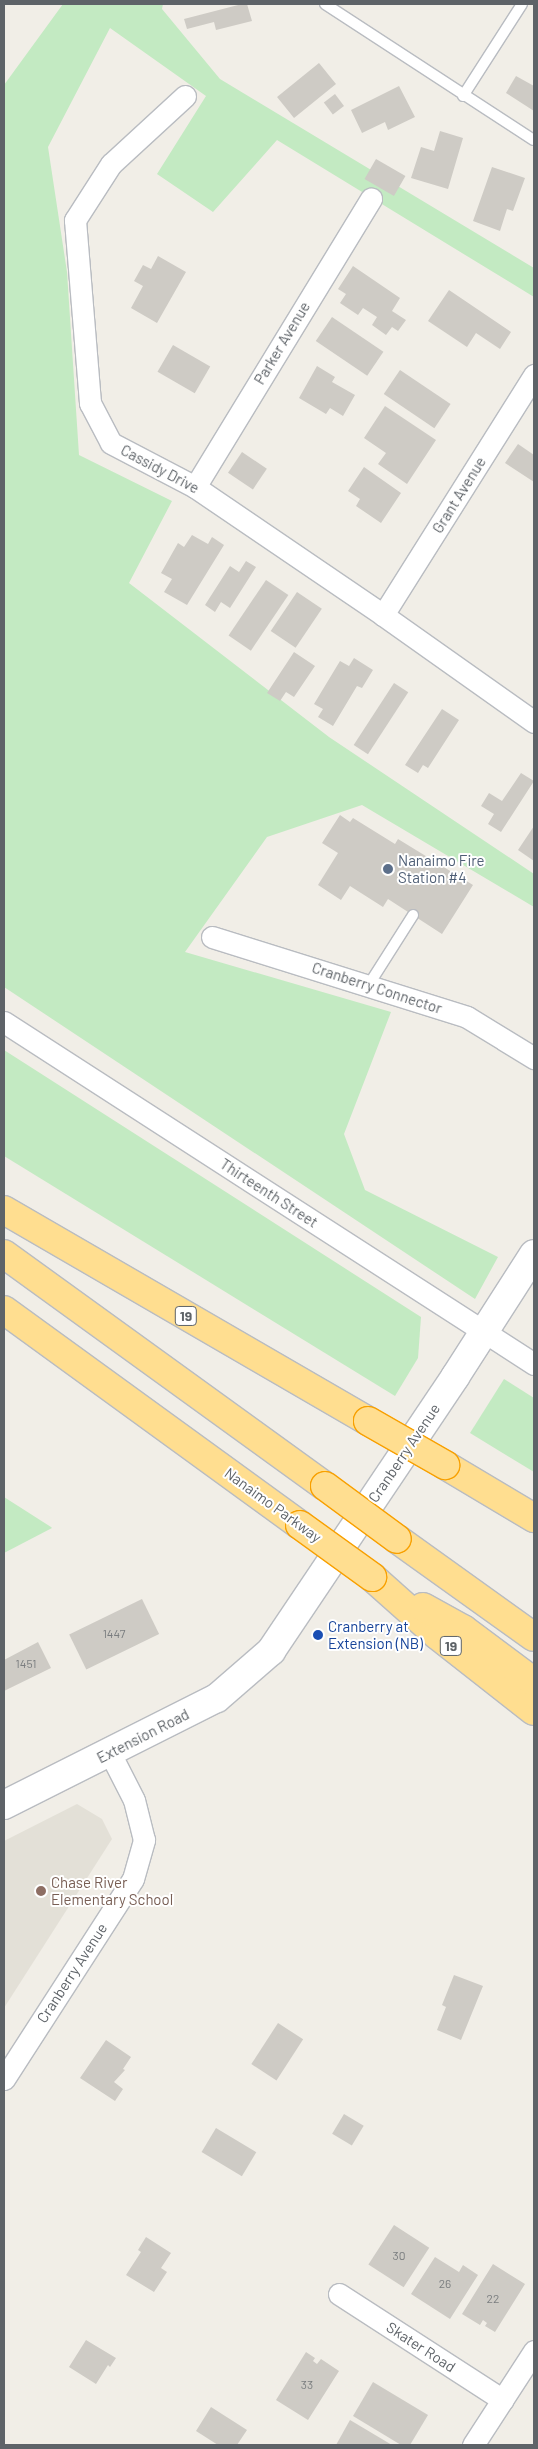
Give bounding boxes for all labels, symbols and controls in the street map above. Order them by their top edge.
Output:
street label: Parker Avenue [250,298,314,388]
street label: Cassidy Drive [118,441,202,497]
street label: Grant Avenue [428,454,490,536]
place label: Nanaimo Fire Station #4 [398,851,485,886]
marker: Nanaimo Fire Station #4 [382,863,394,875]
street label: Cranberry Connector [310,958,444,1018]
street label: Thirteenth Street [217,1155,321,1231]
road number: 19 [175,1304,197,1328]
street label: Cranberry Avenue [364,1400,444,1506]
street label: Nanaimo Parkway [221,1464,325,1546]
place label: Cranberry at Extension (NB) [328,1617,423,1652]
house number: 1447 [103,1627,125,1641]
marker: Cranberry at Extension (NB) [312,1629,324,1641]
road number: 19 [440,1634,462,1658]
house number: 1451 [16,1657,36,1671]
street label: Extension Road [94,1705,192,1767]
place label: Chase River Elementary School [51,1873,173,1908]
marker: Chase River Elementary School [35,1885,47,1897]
street label: Cranberry Avenue [33,1920,111,2026]
house number: 30 [393,2249,405,2263]
house number: 26 [439,2277,451,2291]
house number: 22 [487,2292,499,2306]
street label: Skater Road [383,2318,459,2376]
house number: 33 [301,2378,313,2392]

